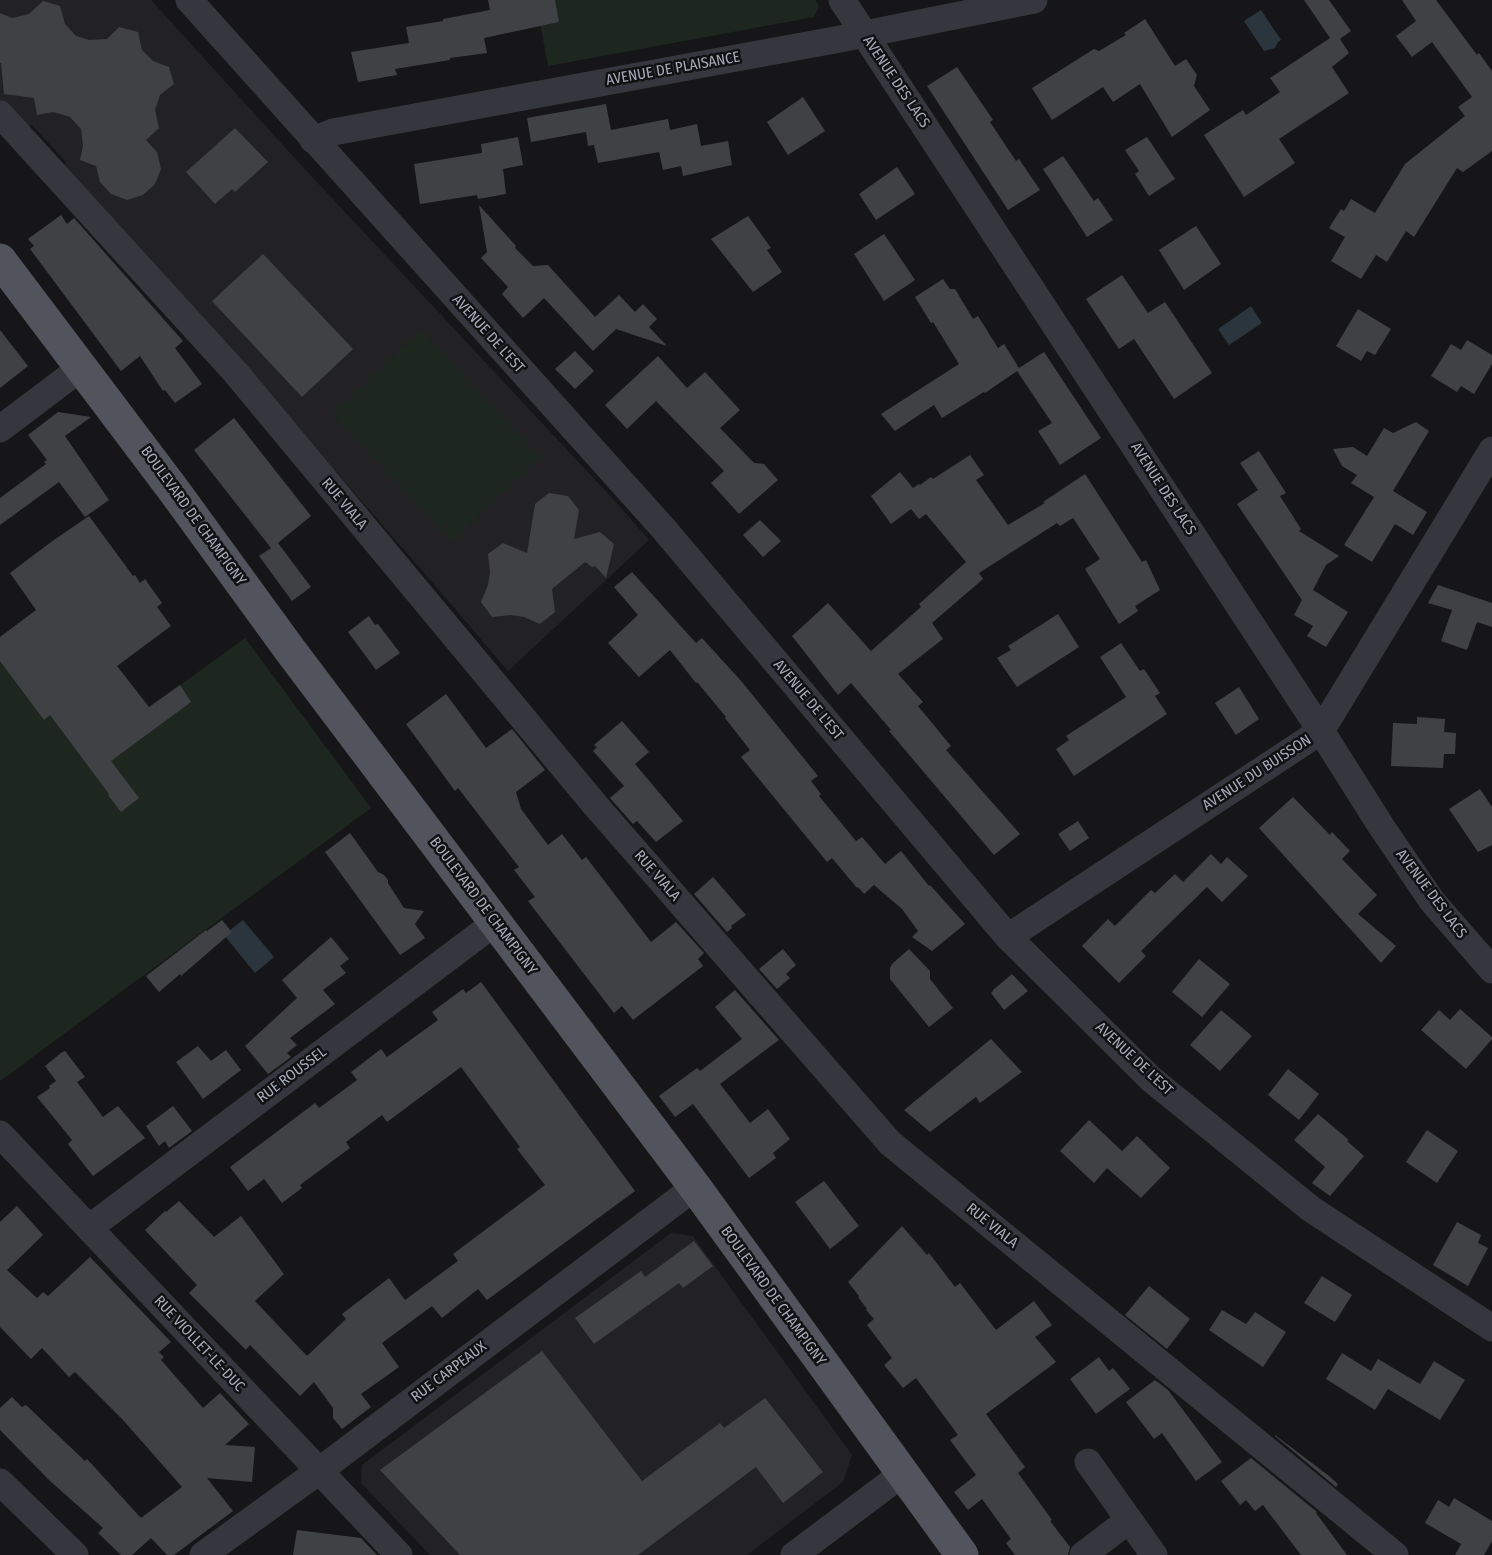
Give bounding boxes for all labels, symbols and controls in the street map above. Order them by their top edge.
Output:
street label: AVENUE DES LACS [859,33,933,131]
street label: AVENUE DE PLAISANCE [605,48,741,90]
street label: AVENUE DE L'EST [448,291,528,377]
street label: AVENUE DES LACS [1126,439,1200,539]
street label: BOULEVARD DE CHAMPIGNY [137,443,249,589]
street label: RUE VIALA [317,475,371,533]
street label: AVENUE DE L'EST [769,656,847,744]
street label: AVENUE DU BUISSON [1199,731,1315,815]
street label: BOULEVARD DE CHAMPIGNY [425,834,541,978]
street label: AVENUE DES LACS [1392,846,1470,942]
street label: RUE VIALA [630,847,684,905]
street label: AVENUE DE L'EST [1092,1019,1176,1099]
street label: RUE ROUSSEL [254,1043,330,1107]
street label: RUE VIALA [962,1200,1022,1252]
street label: BOULEVARD DE CHAMPIGNY [717,1223,829,1369]
street label: RUE VIOLLET-LE-DUC [150,1292,248,1396]
street label: RUE CARPEAUX [408,1338,490,1406]

